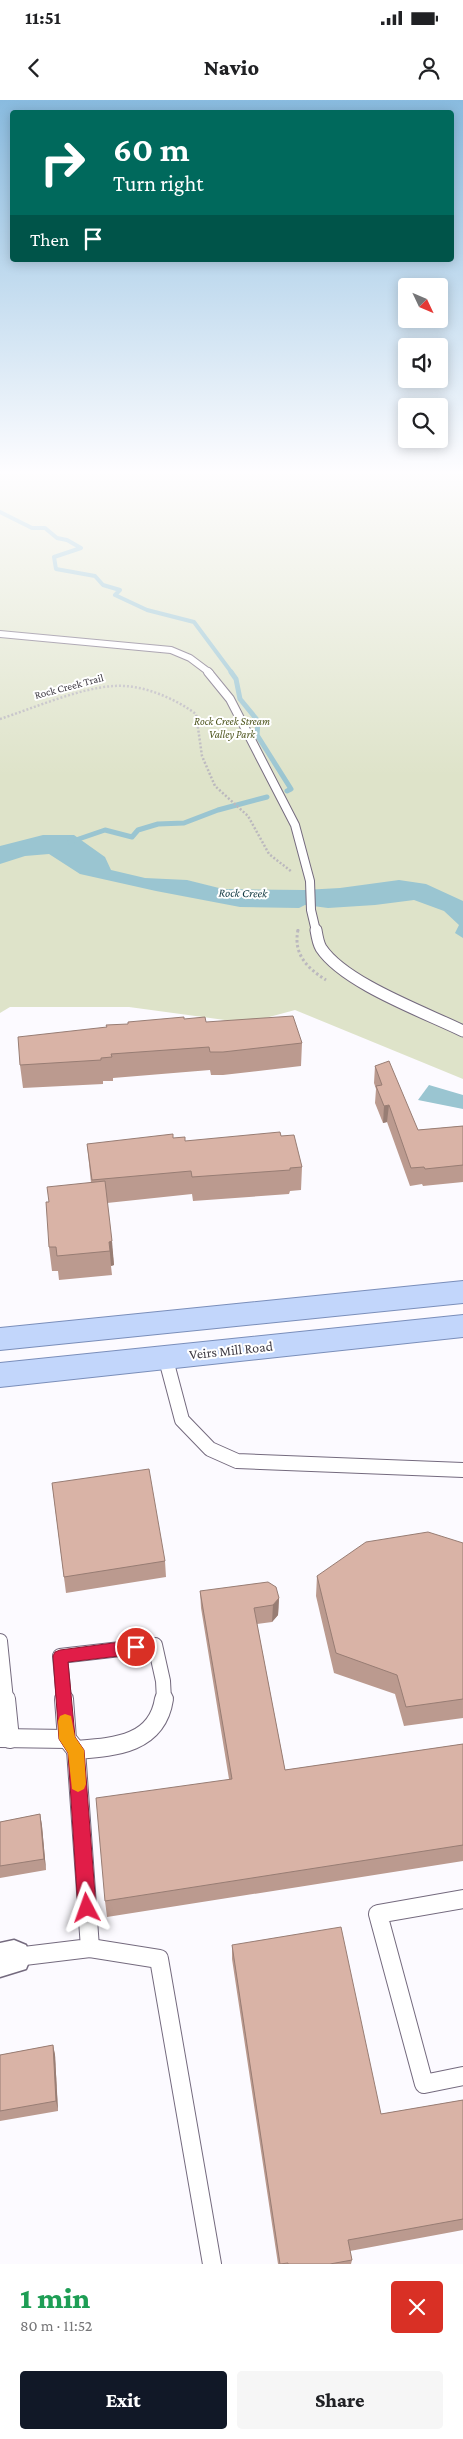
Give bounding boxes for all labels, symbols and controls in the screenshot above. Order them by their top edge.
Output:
text: 11:51 [25,7,61,28]
icon: back [20,54,48,82]
icon: person [415,54,443,82]
text: Navio [204,55,259,80]
icon: right [30,130,95,195]
text: 60 m [113,130,190,169]
text: Turn right [113,171,204,196]
icon: arrive [79,225,107,253]
text: Then [30,229,69,250]
north arrow [398,278,448,328]
map controls [398,278,448,448]
button: sound [398,338,448,388]
button: search [398,398,448,448]
street label: Rock Creek Trail [33,671,105,701]
park label: Rock Creek Stream Valley Park [194,715,270,741]
water label: Rock Creek [219,886,268,900]
street label: Veirs Mill Road [188,1338,274,1362]
pin [115,1626,157,1668]
icon: arrive [122,1633,150,1661]
position arrow [60,1881,112,1933]
text: 1 min [20,2281,90,2314]
button: close [391,2281,443,2333]
text: 80 m · 11:52 [20,2317,92,2334]
button: Exit [20,2371,227,2429]
button: Share [237,2371,443,2429]

